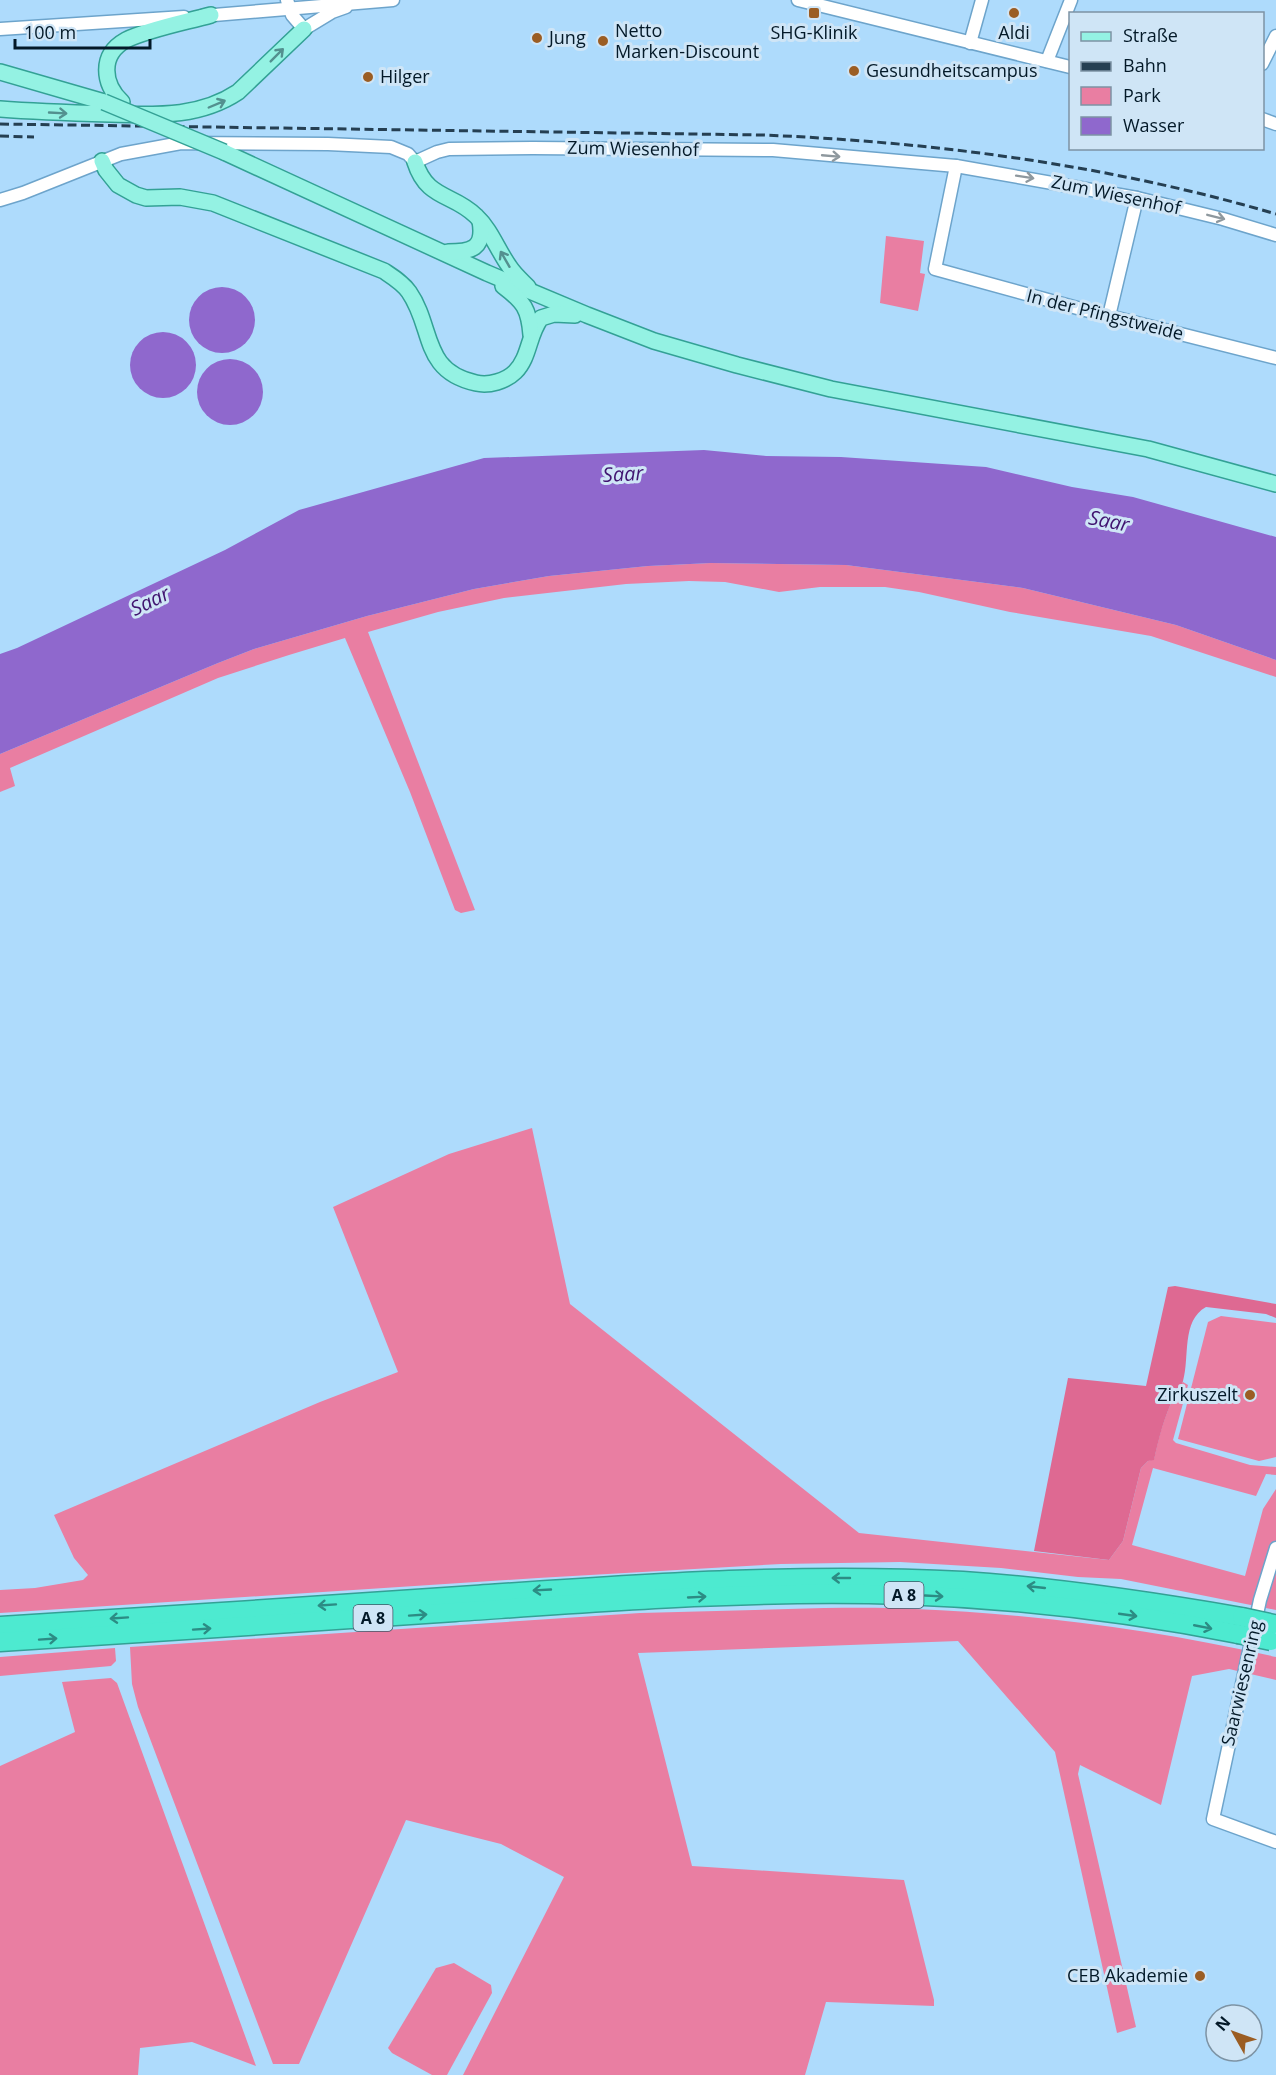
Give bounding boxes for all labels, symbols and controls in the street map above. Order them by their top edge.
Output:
marker: SHG-Klinik [807,6,821,20]
marker: Aldi [1007,6,1021,20]
scale bar [15,12,150,50]
legend [1069,12,1264,150]
place label: Netto Marken-Discount [615,18,759,63]
text: 100 m [24,20,76,44]
place label: SHG-Klinik [770,20,858,44]
place label: Aldi [998,20,1030,44]
text: Straße [1123,23,1178,47]
place label: Jung [547,25,586,49]
marker: Jung [530,31,544,45]
marker: Netto Marken-Discount [596,34,610,48]
one-way arrow [269,47,284,62]
text: Bahn [1123,53,1167,77]
place label: Gesundheitscampus [866,58,1037,82]
place label: Hilger [380,64,430,88]
marker: Gesundheitscampus [847,64,861,78]
marker: Hilger [361,70,375,84]
text: Park [1123,83,1161,107]
one-way arrow [207,98,225,109]
one-way arrow [48,107,68,118]
text: Wasser [1123,113,1185,137]
street label: Zum Wiesenhof [567,135,700,161]
one-way arrow [821,151,840,162]
street label: Zum Wiesenhof [1049,169,1184,220]
one-way arrow [1014,172,1034,183]
one-way arrow [1206,212,1225,224]
one-way arrow [499,251,511,268]
street label: In der Pfingstweide [1024,283,1186,345]
water label: Saar [602,459,645,488]
water label: Saar [1087,503,1133,538]
water label: Saar [126,579,175,622]
place label: Zirkuszelt [1157,1382,1238,1406]
marker: Zirkuszelt [1243,1388,1257,1402]
one-way arrow [832,1572,852,1583]
one-way arrow [1026,1581,1046,1592]
road number: A 8 [884,1582,924,1608]
one-way arrow [533,1585,553,1596]
one-way arrow [924,1591,944,1602]
one-way arrow [687,1592,707,1603]
one-way arrow [317,1599,337,1610]
road number: A 8 [354,1605,392,1631]
one-way arrow [407,1609,427,1620]
one-way arrow [1118,1609,1138,1620]
one-way arrow [109,1613,129,1624]
street label: Saarwiesenring [1215,1617,1267,1748]
one-way arrow [1193,1622,1212,1633]
one-way arrow [192,1623,212,1634]
one-way arrow [37,1634,57,1645]
place label: CEB Akademie [1067,1963,1188,1987]
marker: CEB Akademie [1193,1969,1207,1983]
north arrow [1204,2003,1264,2063]
text: N [1210,2011,1235,2035]

